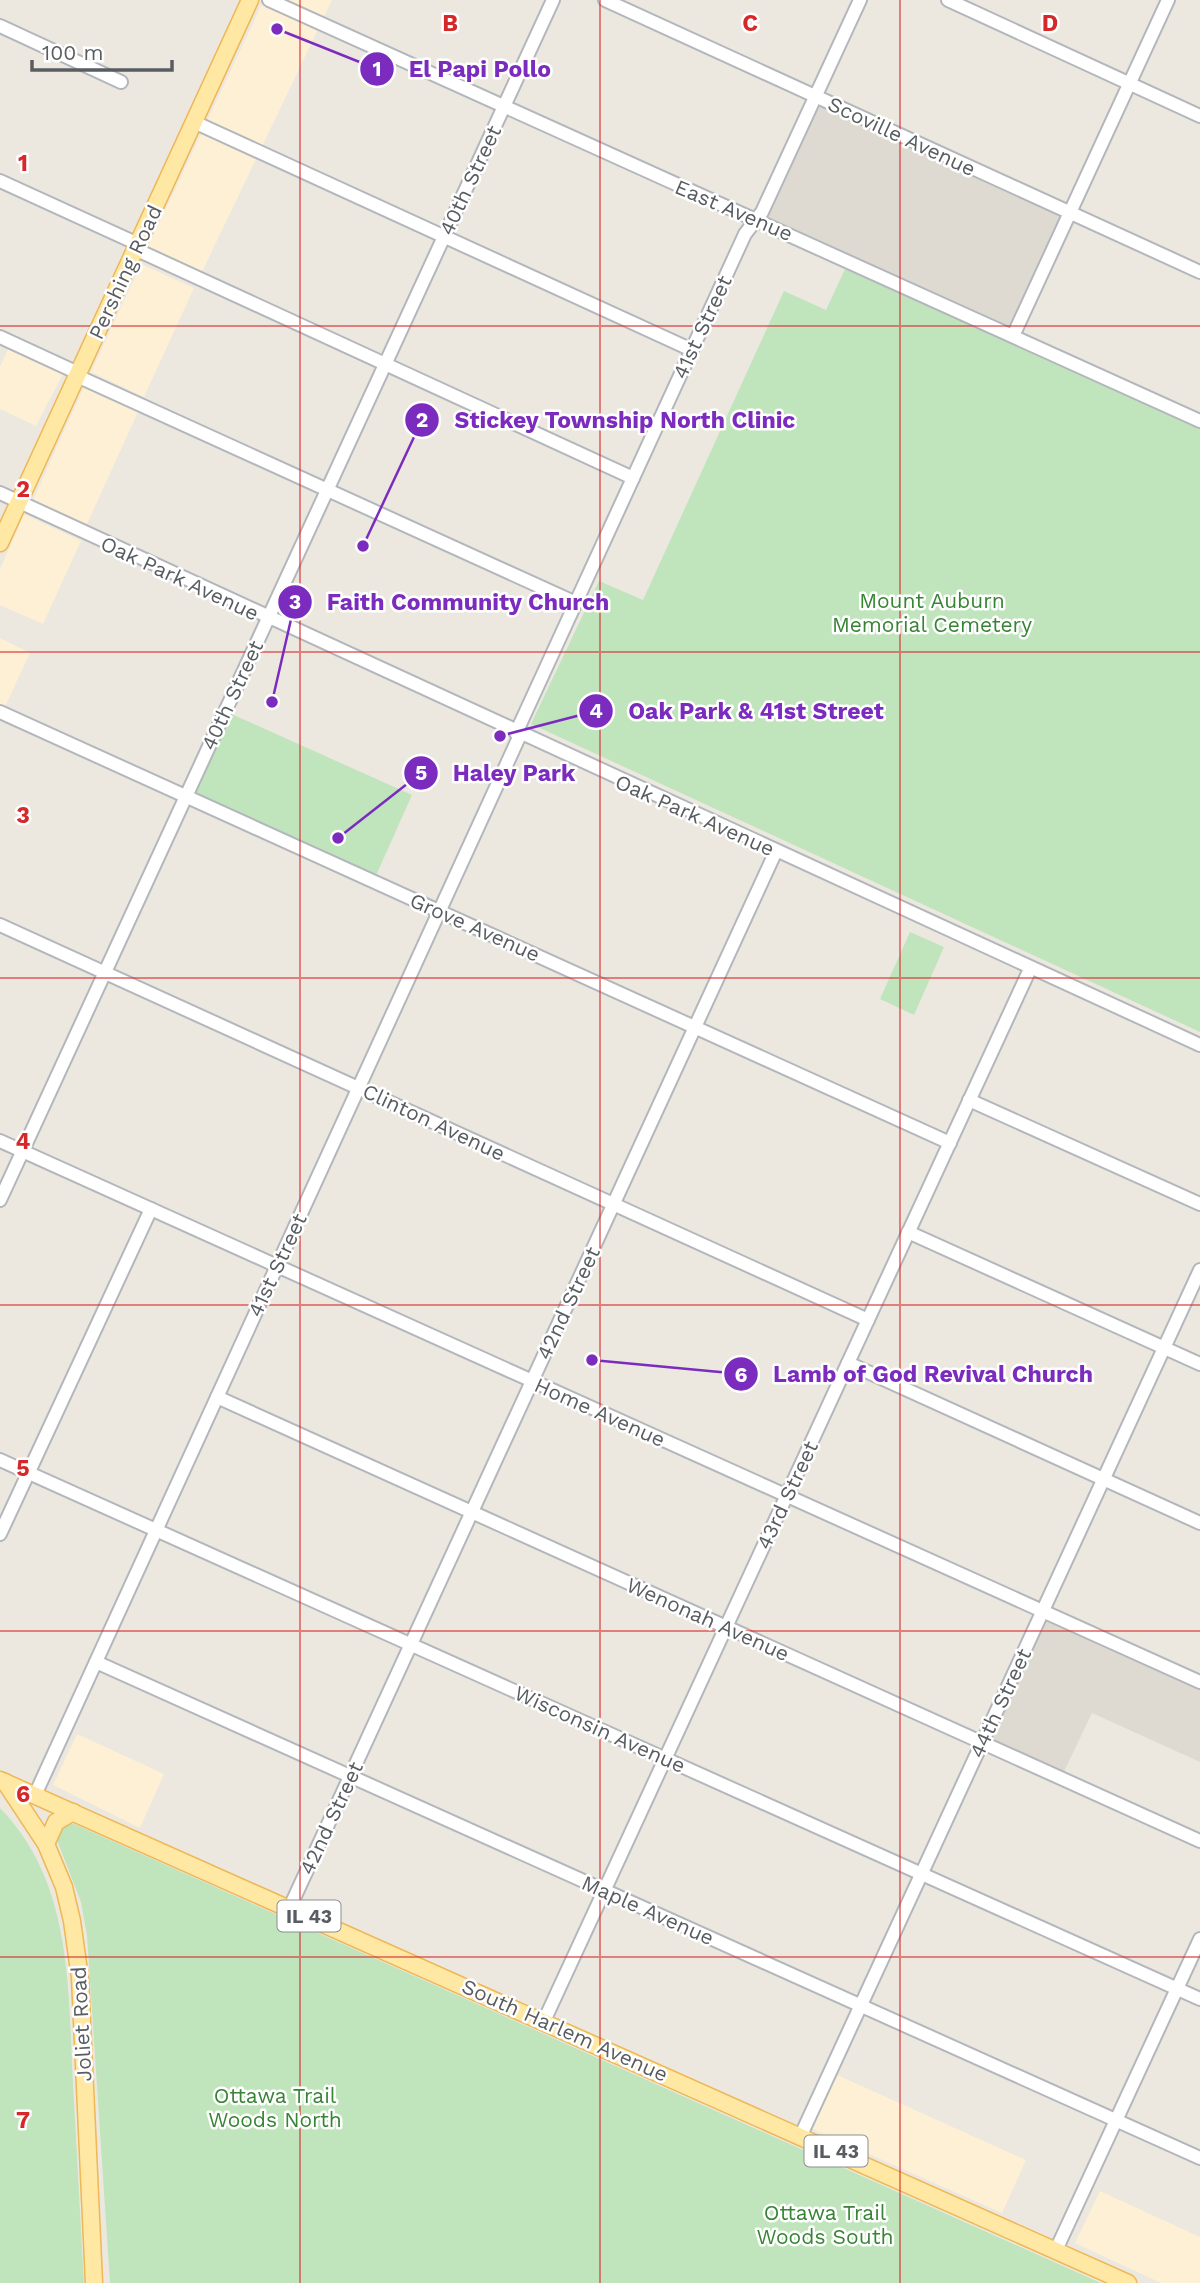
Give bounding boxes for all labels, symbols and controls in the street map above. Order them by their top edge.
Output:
text: B [442,10,458,37]
text: C [742,10,758,37]
text: D [1042,10,1058,37]
scale bar [32,28,172,72]
text: 100 m [42,40,104,65]
callout: El Papi Pollo [360,47,565,91]
text: 1 [372,56,382,81]
text: El Papi Pollo [409,56,551,83]
street label: Scoville Avenue [824,91,980,181]
street label: 40th Street [434,121,506,239]
text: 1 [18,150,28,177]
street label: East Avenue [671,174,797,246]
street label: Pershing Road [83,201,167,343]
street label: 41st Street [667,271,737,383]
callout: Stickey Township North Clinic [405,398,810,442]
text: 2 [416,407,428,432]
text: Stickey Township North Clinic [455,407,795,434]
text: 2 [16,476,30,503]
street label: Oak Park Avenue [97,530,263,626]
callout: Faith Community Church [278,580,624,624]
park label: Mount Auburn Memorial Cemetery [832,588,1032,637]
text: 3 [289,589,301,614]
text: Faith Community Church [327,589,609,616]
street label: 40th Street [196,636,268,754]
callout: Oak Park & 41st Street [579,689,898,733]
text: 4 [589,698,603,723]
text: Oak Park & 41st Street [628,698,884,725]
callout: Haley Park [404,751,590,795]
text: 5 [415,760,427,785]
text: Haley Park [453,760,576,787]
street label: Oak Park Avenue [612,769,778,861]
text: 3 [16,802,30,829]
street label: Grove Avenue [406,887,544,967]
street label: Clinton Avenue [359,1078,509,1166]
text: 4 [16,1128,31,1155]
street label: 41st Street [242,1209,312,1321]
street label: 42nd Street [531,1242,605,1363]
callout: Lamb of God Revival Church [723,1352,1107,1396]
text: Lamb of God Revival Church [773,1361,1093,1388]
text: 6 [735,1362,748,1387]
street label: Home Avenue [531,1372,669,1452]
street label: 43rd Street [751,1437,823,1553]
text: 5 [16,1455,30,1482]
street label: Wenonah Avenue [623,1572,793,1666]
street label: 44th Street [964,1644,1036,1762]
street label: Wisconsin Avenue [511,1680,689,1778]
street label: 42nd Street [294,1757,368,1878]
text: 6 [16,1781,30,1808]
street label: Maple Avenue [578,1870,718,1950]
road number: IL 43 [278,1900,340,1932]
street label: Joliet Road [65,1966,97,2082]
street label: South Harlem Avenue [458,1973,672,2087]
park label: Ottawa Trail Woods North [208,2083,342,2132]
text: 7 [16,2107,30,2134]
road number: IL 43 [804,2136,868,2166]
park label: Ottawa Trail Woods South [757,2200,893,2249]

